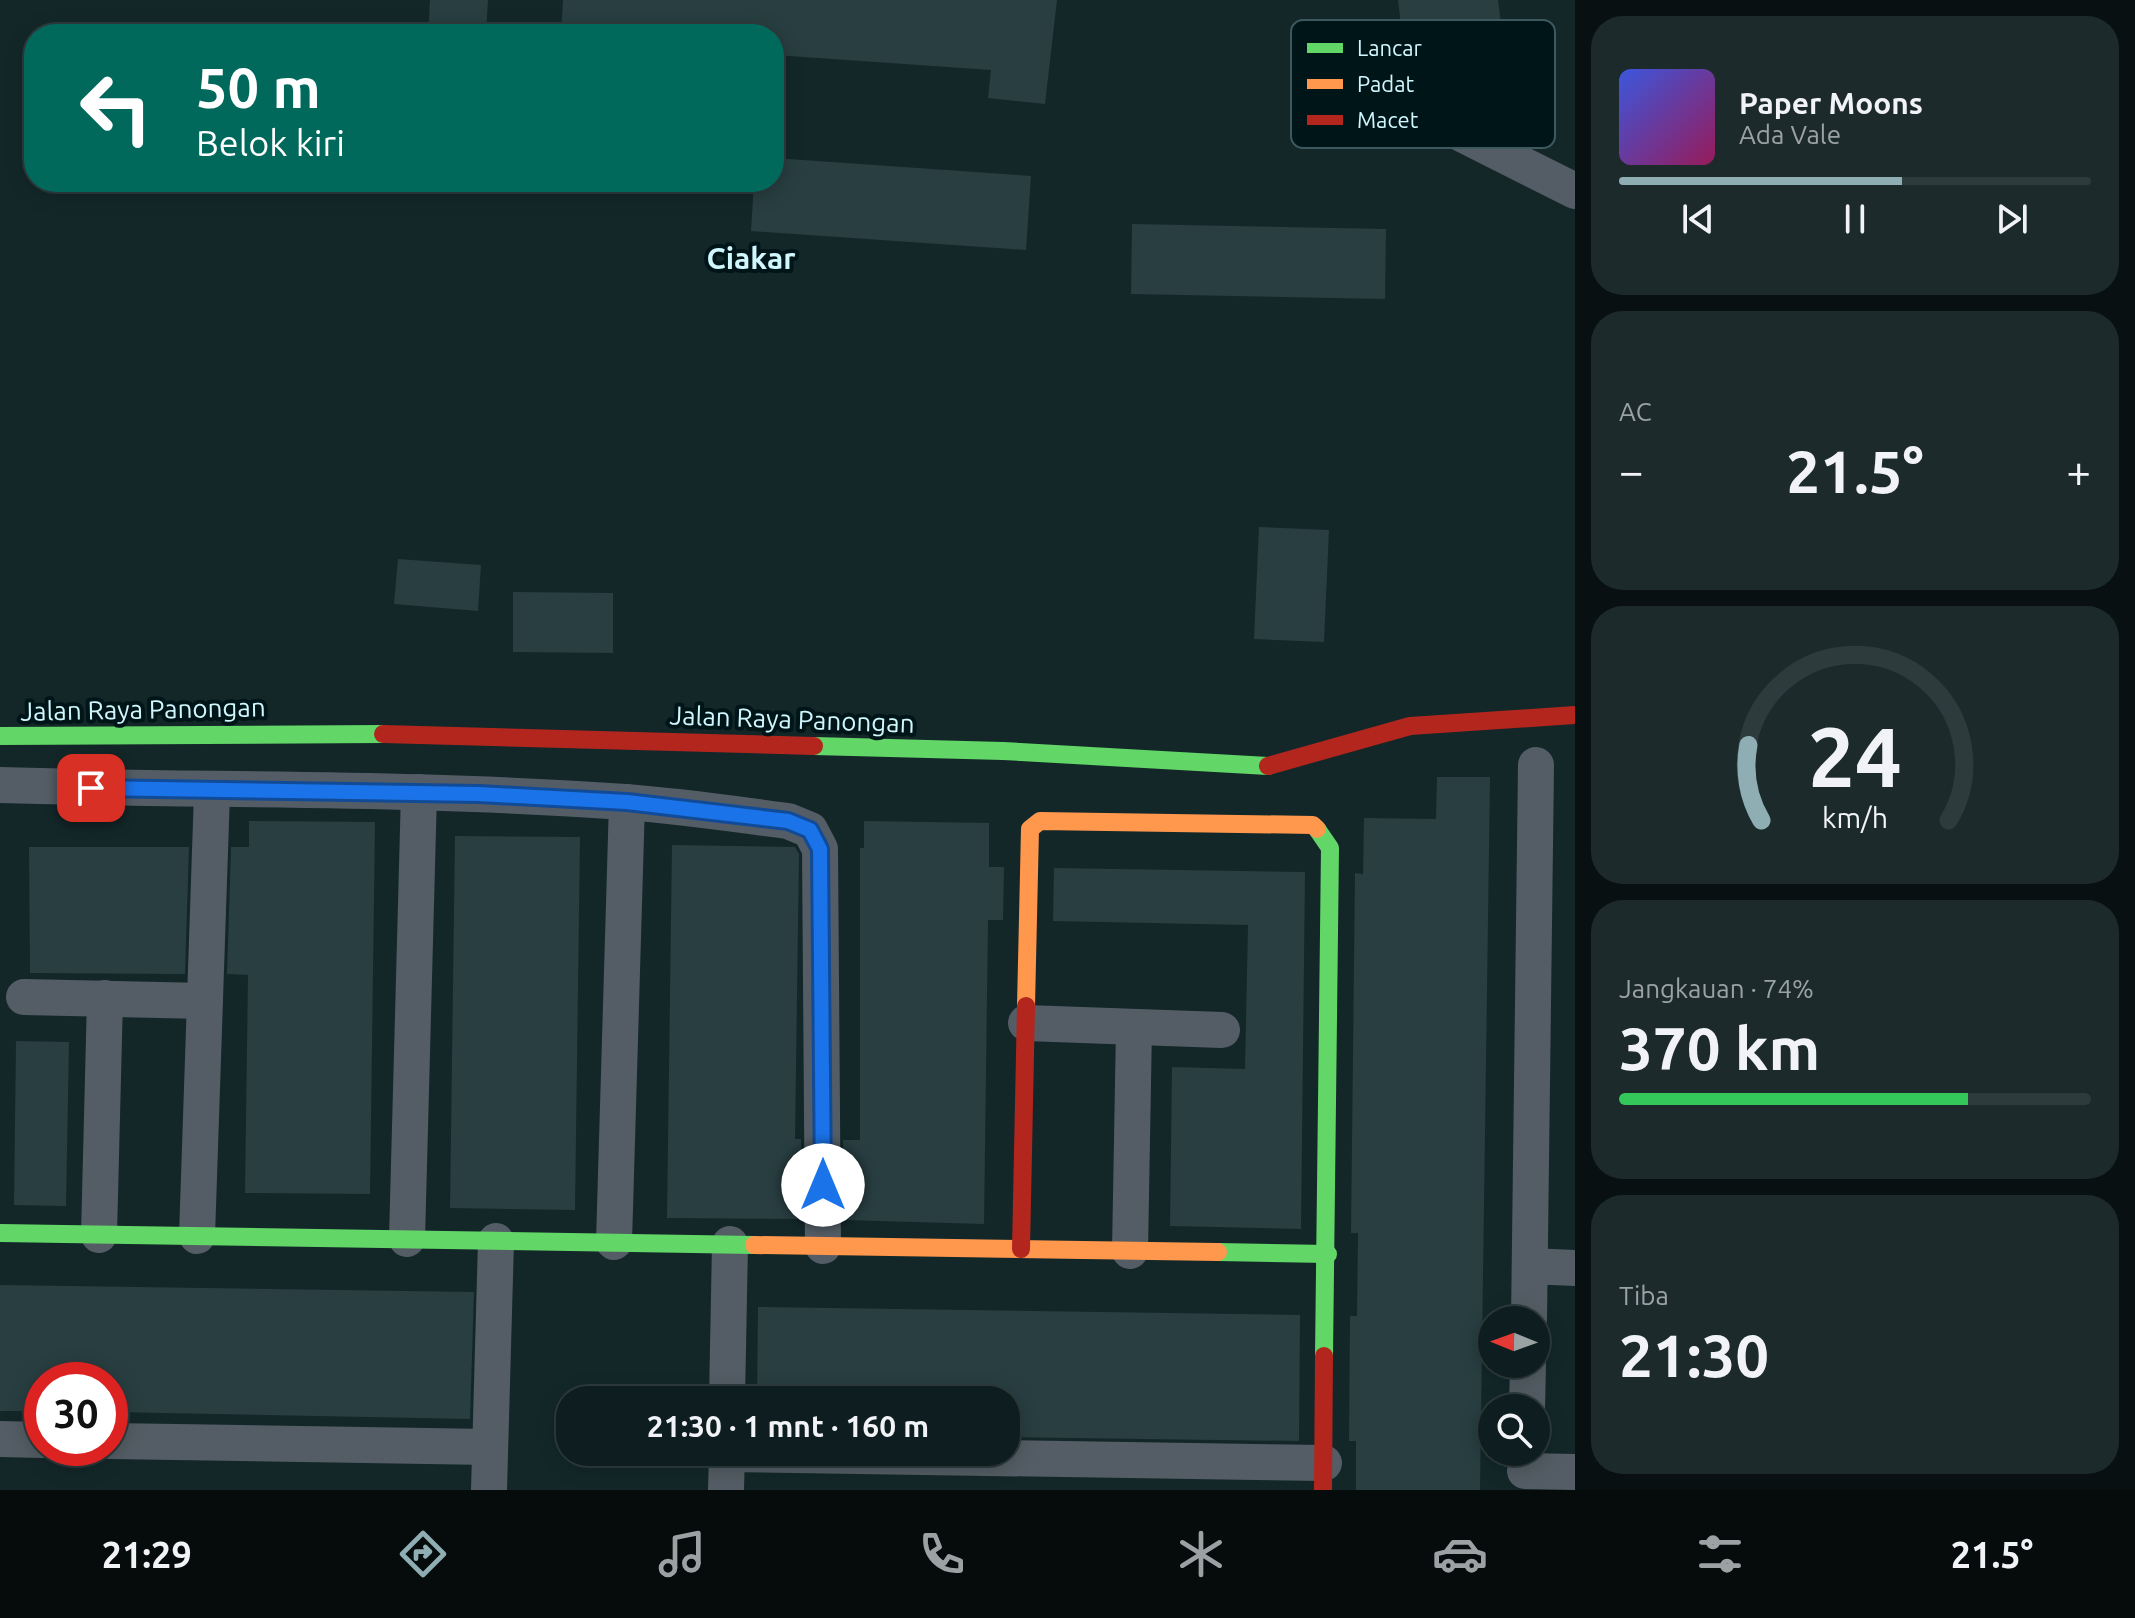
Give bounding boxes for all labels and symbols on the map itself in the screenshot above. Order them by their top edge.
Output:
legend [1291,20,1555,148]
text: Lancar [1357,35,1423,60]
text: Padat [1357,71,1414,96]
text: Macet [1357,107,1419,132]
district label: Ciakar [706,241,796,275]
street label: Jalan Raya Panongan [20,692,266,726]
street label: Jalan Raya Panongan [669,700,915,738]
pin [57,754,125,822]
position arrow [781,1143,865,1227]
north arrow [1478,1306,1550,1378]
speed limit sign: 30 [24,1362,128,1466]

